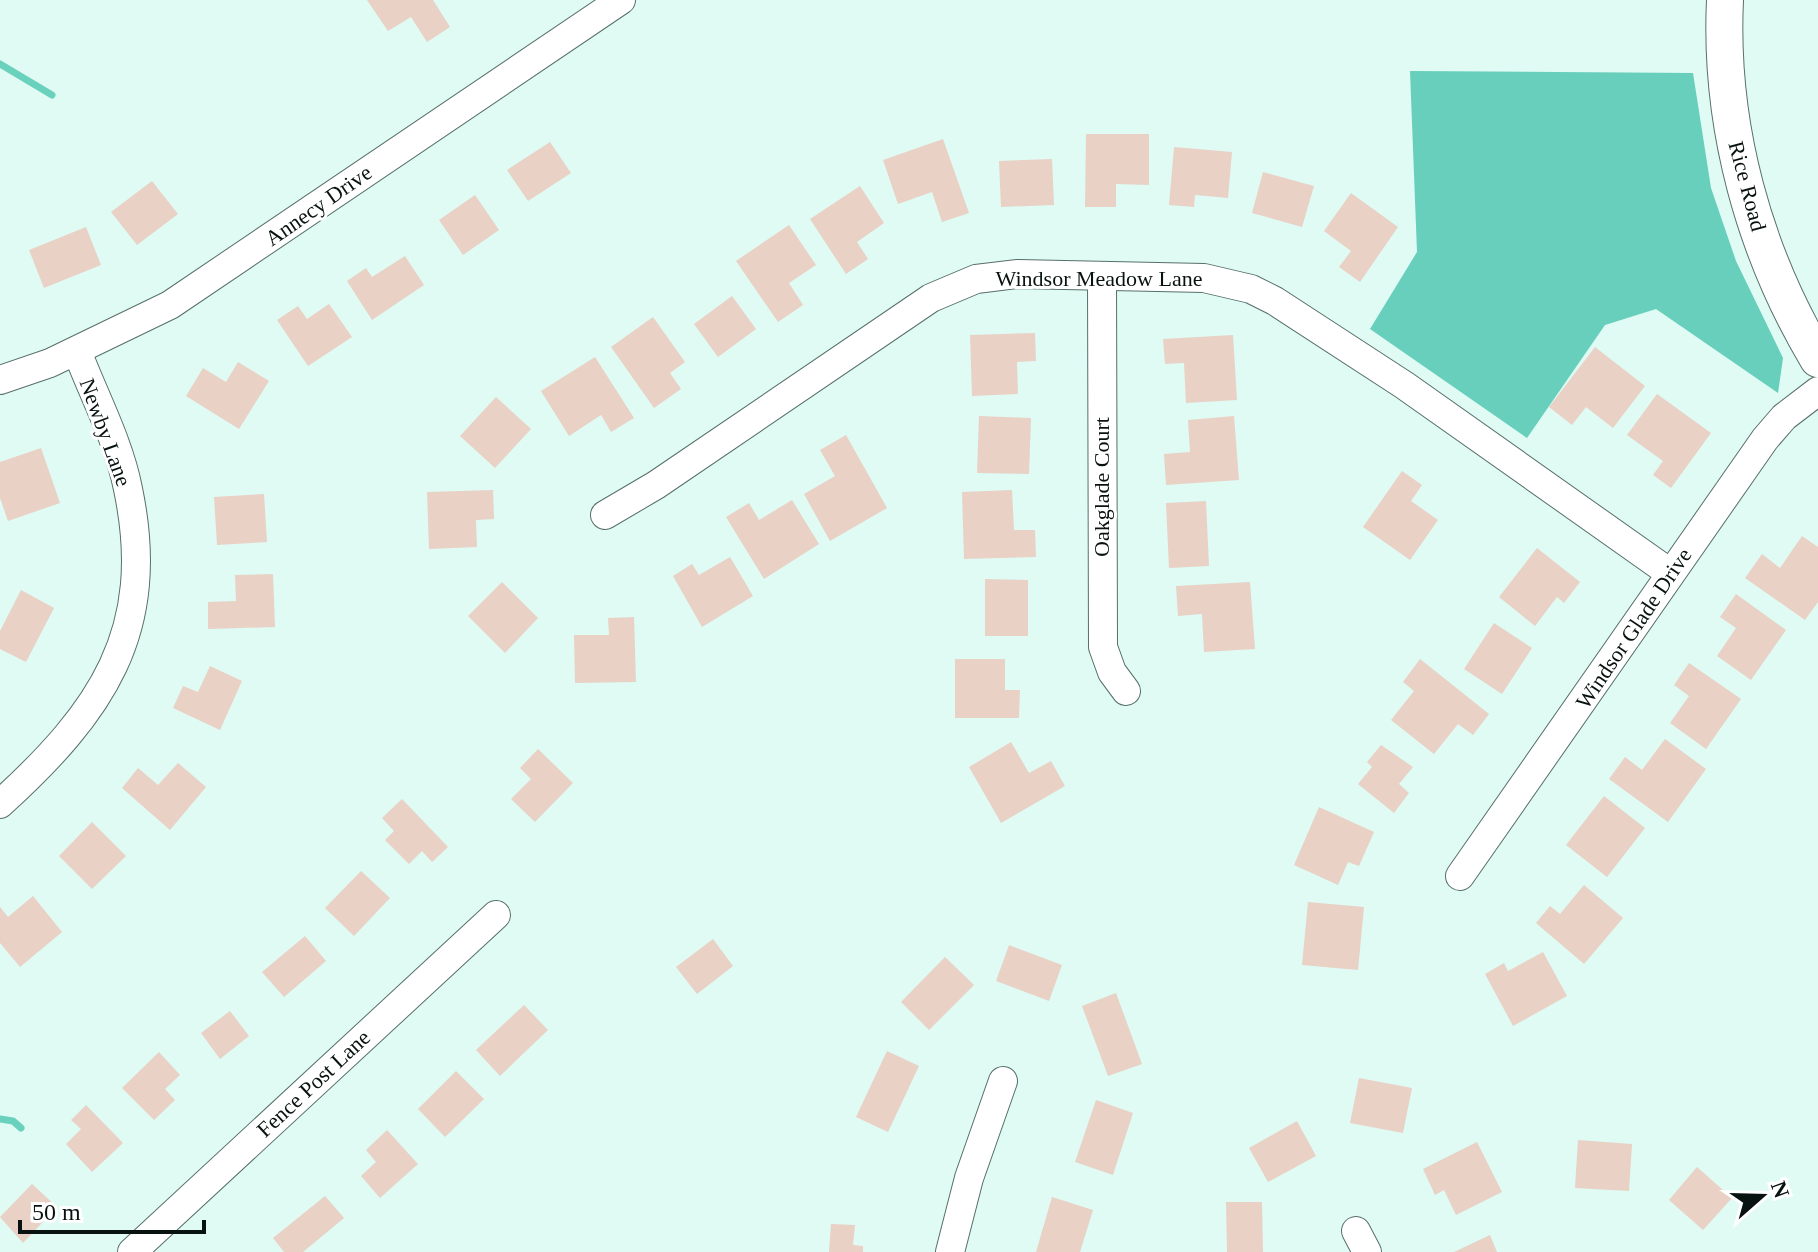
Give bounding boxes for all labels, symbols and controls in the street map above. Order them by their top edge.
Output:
street label: Rice Road [1724,138,1772,234]
street label: Annecy Drive [260,160,376,251]
street label: Windsor Meadow Lane [996,266,1202,291]
street label: Newby Lane [74,375,137,490]
street label: Oakglade Court [1089,417,1114,557]
street label: Windsor Glade Drive [1570,543,1696,713]
street label: Fence Post Lane [252,1025,375,1142]
north arrow [1722,1156,1802,1236]
text: N [1766,1178,1795,1201]
scale bar [20,1184,204,1234]
text: 50 m [32,1199,81,1225]

